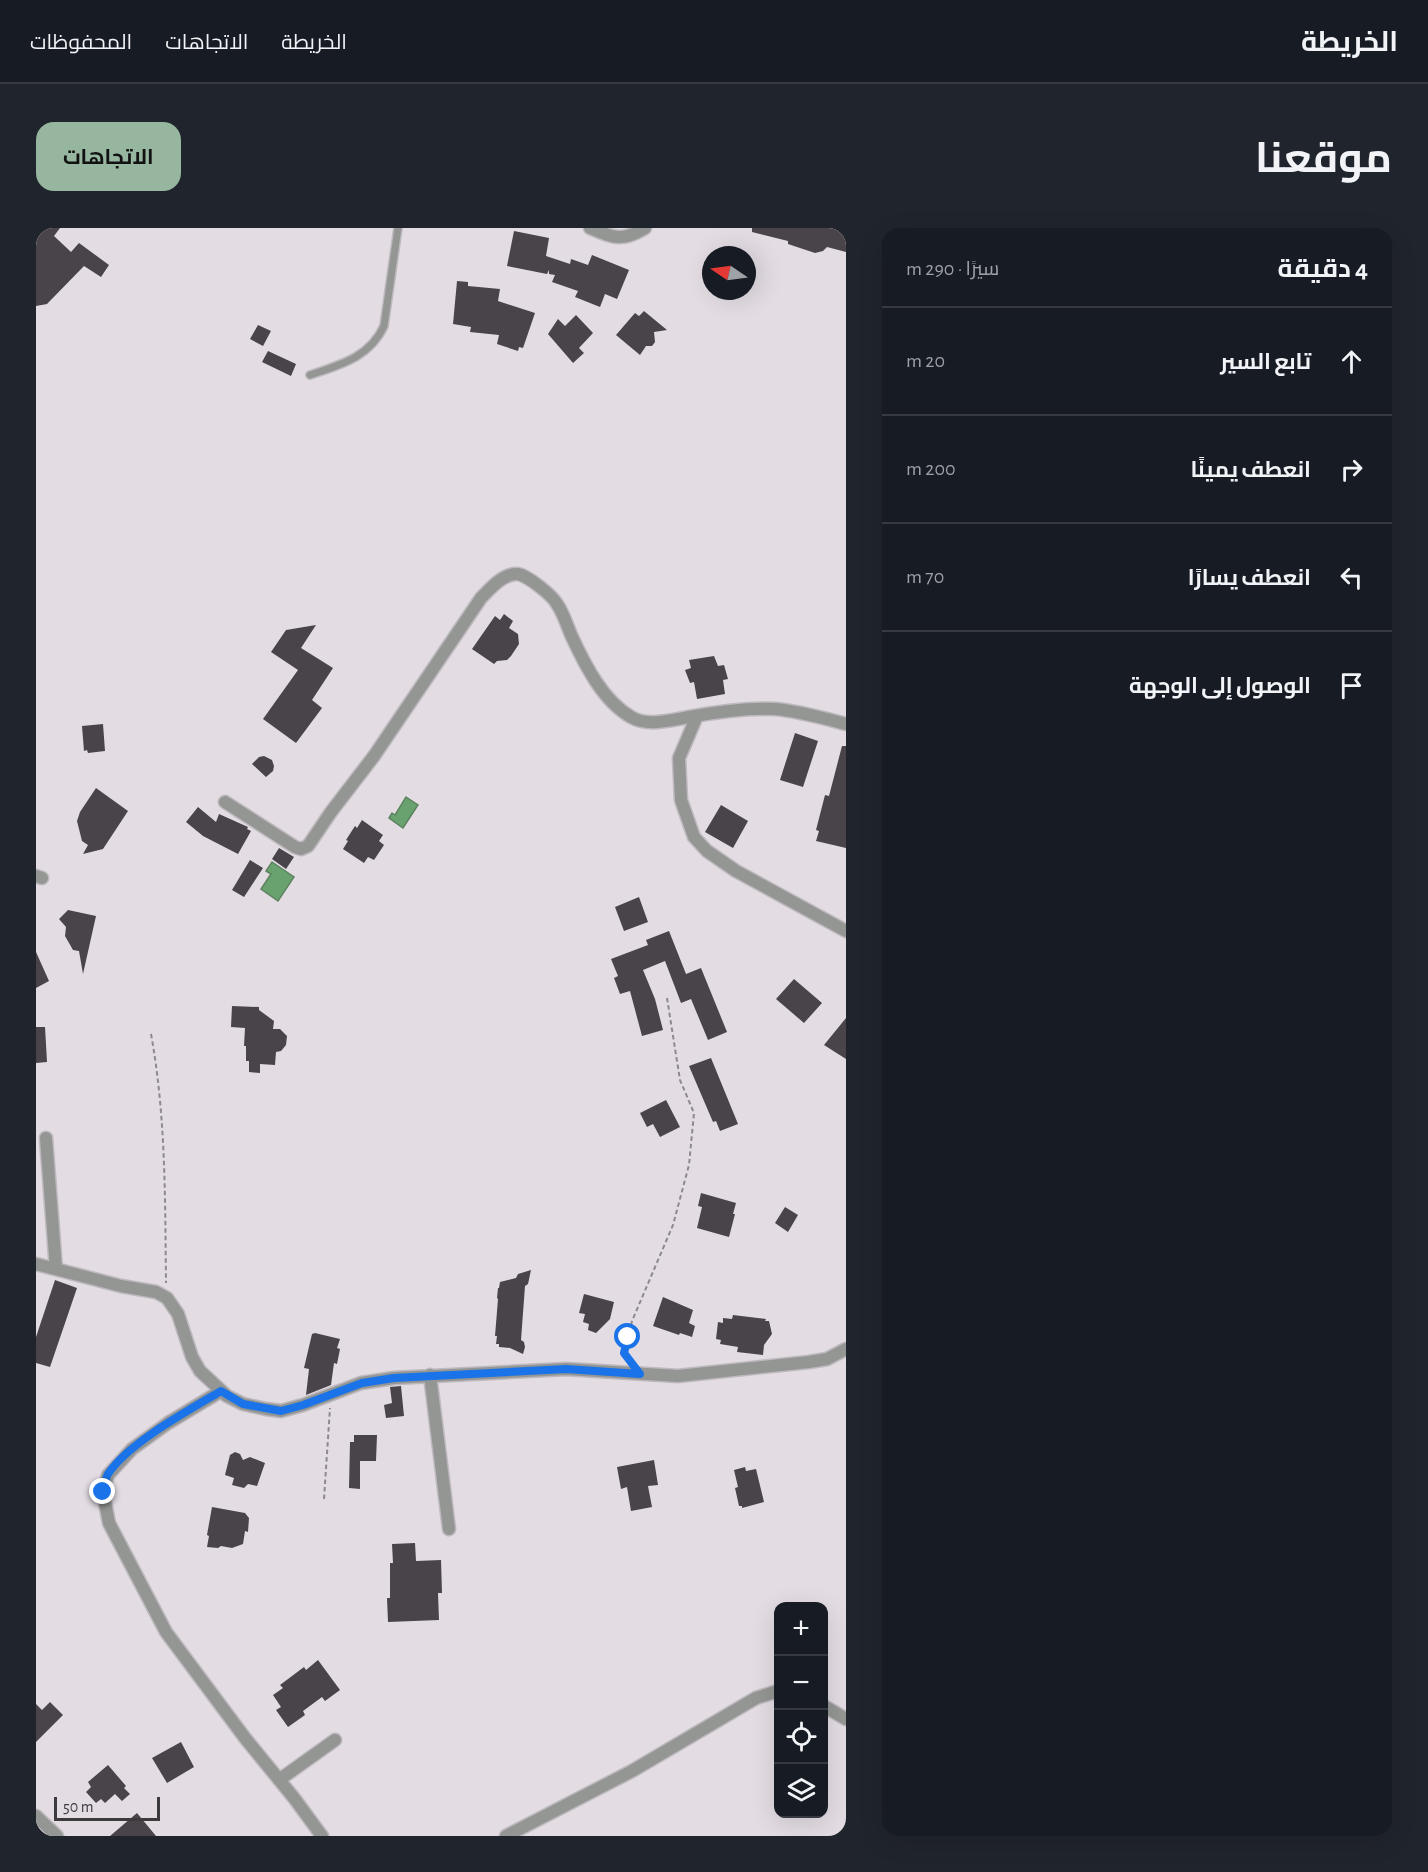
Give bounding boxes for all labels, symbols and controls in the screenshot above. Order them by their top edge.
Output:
text: الخريطة [1301,29,1398,57]
text: المحفوظات [30,32,132,53]
text: الاتجاهات [165,32,248,53]
text: الخريطة [281,32,347,53]
button: الاتجاهات [36,122,181,191]
text: موقعنا [1255,138,1392,180]
north arrow [702,246,756,300]
text: 4 دقيقة [1277,256,1368,282]
text: سيرًا · 290 m [906,259,999,279]
icon: ahead [1335,345,1368,378]
text: 20 m [906,351,945,371]
text: تابع السير [1220,351,1311,373]
icon: right [1335,453,1368,486]
text: 200 m [906,459,956,479]
text: انعطف يمينًا [1190,459,1311,481]
icon: left [1335,561,1368,594]
text: 70 m [906,567,944,587]
text: انعطف يسارًا [1188,567,1311,589]
icon: arrive [1335,669,1368,702]
text: الوصول إلى الوجهة [1129,675,1311,697]
route start [614,1323,640,1349]
route end [89,1478,115,1504]
map controls [774,1602,828,1818]
button: + [774,1602,828,1656]
button: − [774,1656,828,1710]
button: locate [774,1710,828,1764]
button: layers [774,1764,828,1818]
scale bar [54,1794,160,1822]
text: 50 m [63,1799,94,1815]

